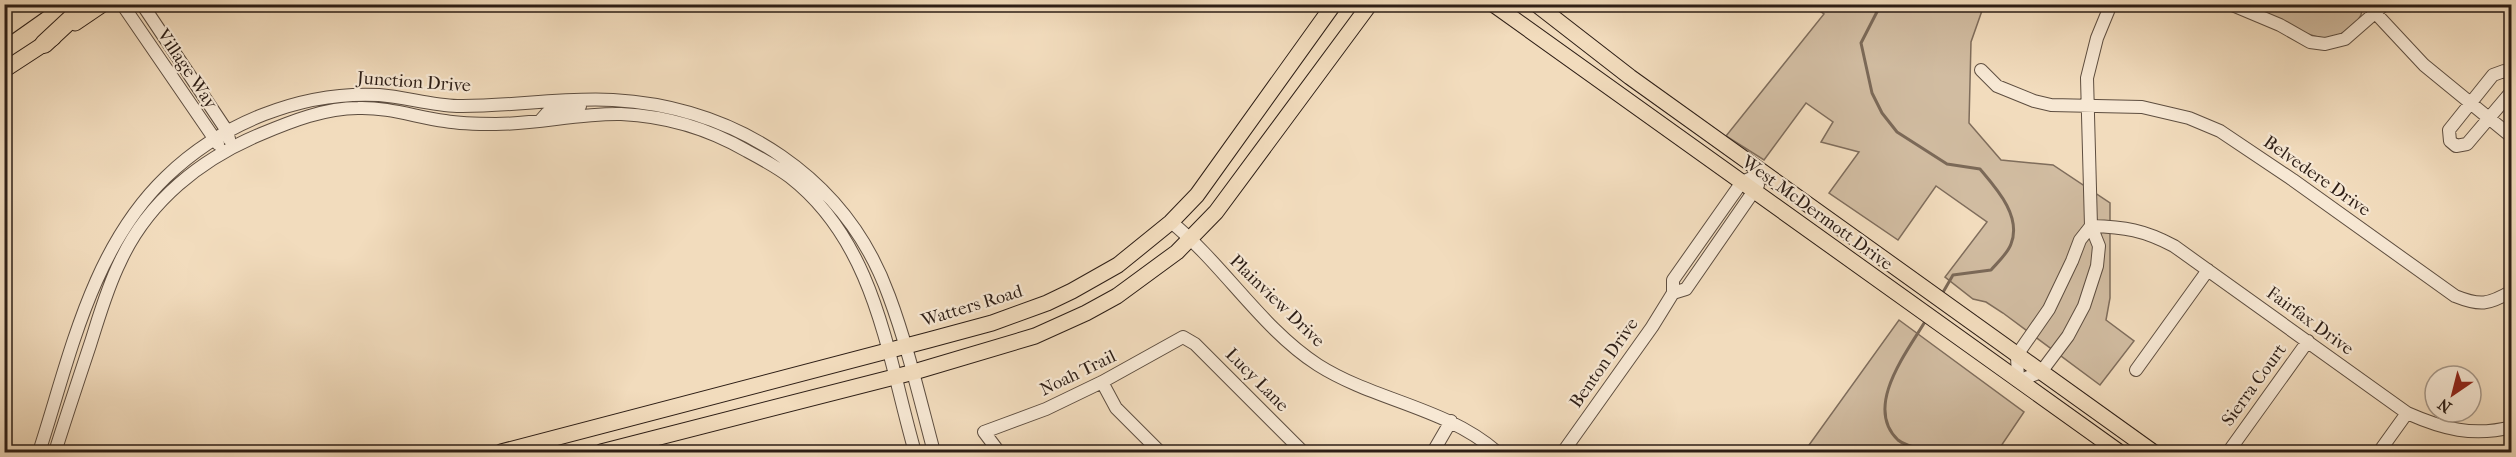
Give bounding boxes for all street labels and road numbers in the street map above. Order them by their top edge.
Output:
street label: Village Way [152,24,222,114]
street label: Junction Drive [354,67,472,96]
street label: Belvedere Drive [2259,131,2375,221]
street label: West McDermott Drive [1737,151,1897,275]
street label: Plainview Drive [1225,250,1329,352]
street label: Watters Road [918,281,1025,332]
street label: Fairfax Drive [2262,282,2358,360]
street label: Benton Drive [1565,314,1643,412]
street label: Sierra Court [2217,339,2291,430]
street label: Lucy Lane [1221,344,1293,416]
street label: Noah Trail [1037,346,1119,400]

